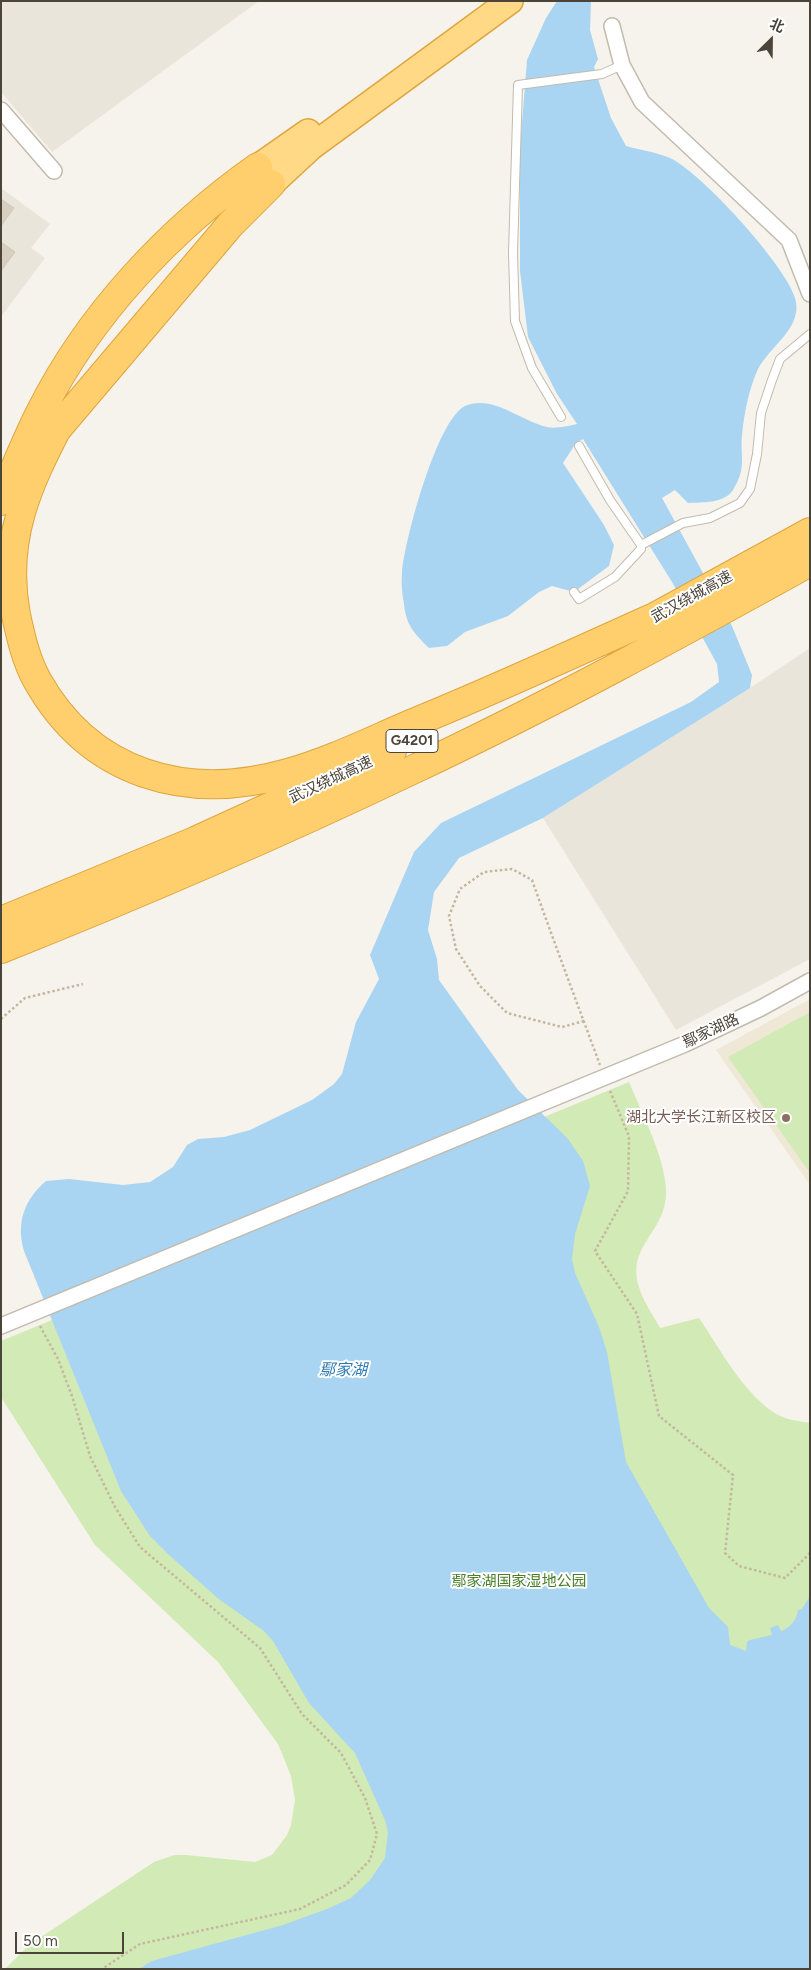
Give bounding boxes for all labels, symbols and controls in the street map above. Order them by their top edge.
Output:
north arrow [746,15,796,65]
text: 北 [767,15,787,36]
street label: 武汉绕城高速 [648,567,736,627]
road number: G4201 [386,729,438,752]
street label: 武汉绕城高速 [286,753,376,807]
street label: 鄢家湖路 [680,1010,742,1052]
place label: 湖北大学长江新区校区 [626,1109,776,1127]
marker: 湖北大学长江新区校区 [780,1112,792,1124]
water label: 鄢家湖 [319,1360,367,1380]
park label: 鄢家湖国家湿地公园 [452,1573,586,1591]
scale bar [18,1922,126,1954]
text: 50 m [23,1932,58,1950]

